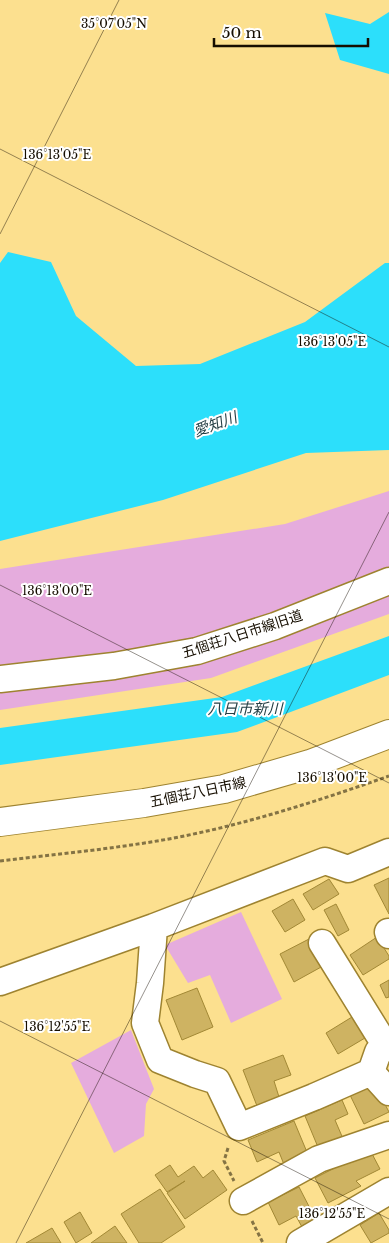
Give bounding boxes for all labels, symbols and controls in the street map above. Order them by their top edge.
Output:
scale bar [214,15,368,47]
text: 35°07'05"N [81,16,147,31]
text: 50 m [222,23,262,42]
text: 136°13'05"E [23,147,92,162]
text: 136°13'05"E [298,334,367,349]
water label: 愛知川 [191,407,241,441]
text: 136°13'00"E [22,583,92,598]
street label: 五個荘八日市線旧道 [179,606,305,662]
water label: 八日市新川 [207,699,284,718]
text: 136°13'00"E [297,770,367,785]
street label: 五個荘八日市線 [148,773,248,811]
text: 136°12'55"E [24,1019,90,1034]
text: 136°12'55"E [299,1206,365,1221]

